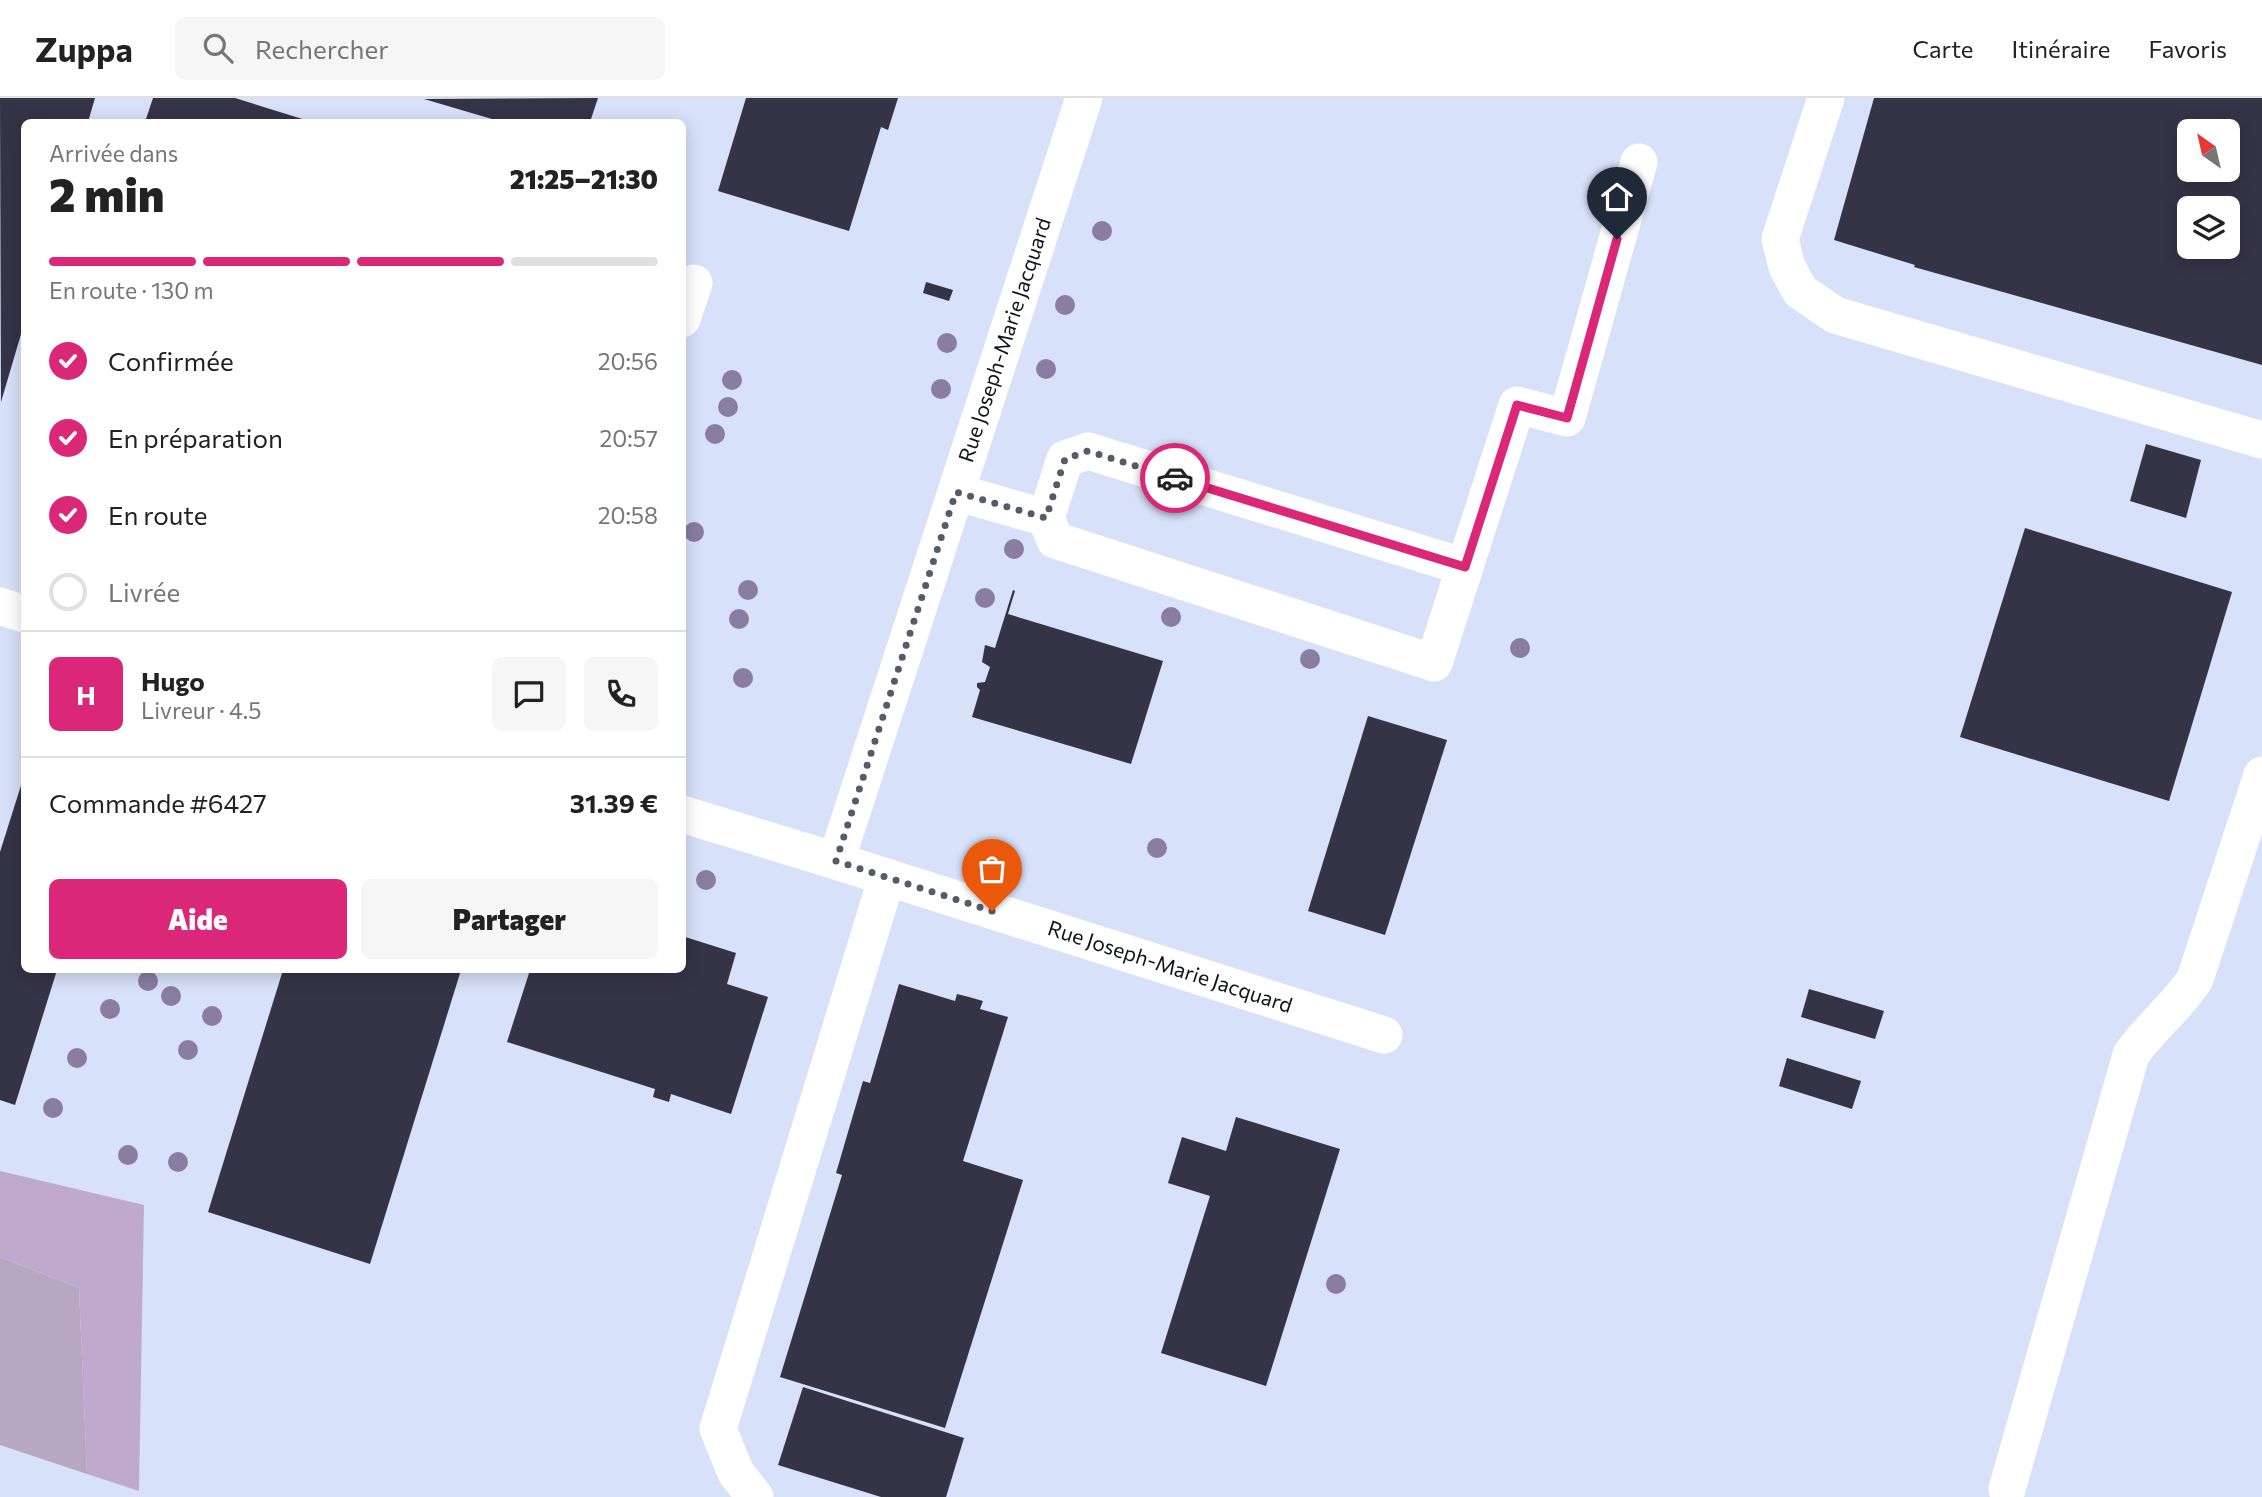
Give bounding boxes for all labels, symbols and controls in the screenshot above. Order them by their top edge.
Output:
search box [175,17,665,80]
text: Zuppa [35,28,133,69]
icon: search [199,29,237,67]
text: Rechercher [255,33,389,64]
text: Carte [1913,34,1974,63]
text: Itinéraire [2012,34,2111,63]
text: Favoris [2149,34,2227,63]
north arrow [2177,119,2240,182]
map controls [2177,119,2240,259]
text: Arrivée dans [49,139,178,167]
text: 21:25–21:30 [510,163,658,194]
text: 2 min [49,165,165,221]
pin [1587,167,1647,239]
icon: home [1598,178,1636,216]
button: layers [2177,196,2240,259]
street label: Rue Joseph-Marie Jacquard [952,214,1055,465]
text: En route · 130 m [49,276,214,304]
icon: check [49,342,87,380]
text: Confirmée [108,345,234,376]
text: 20:56 [598,347,658,375]
icon: check [49,419,87,457]
text: En préparation [108,422,283,453]
text: 20:57 [600,424,658,452]
courier [1140,443,1210,513]
icon: car [1156,459,1194,497]
icon: check [49,496,87,534]
text: En route [108,499,208,530]
text: 20:58 [598,501,658,529]
text: Livrée [108,576,180,607]
button: chat [492,657,566,731]
button: phone [584,657,658,731]
text: Hugo [141,665,205,696]
text: H [76,679,96,710]
text: Livreur · 4.5 [141,696,261,724]
text: Commande #6427 [49,787,267,818]
text: 31.39 € [570,787,658,818]
pin [962,839,1022,911]
icon: bag [973,850,1011,888]
button: Aide [49,879,347,959]
button: Partager [361,879,658,959]
street label: Rue Joseph-Marie Jacquard [1045,914,1296,1017]

